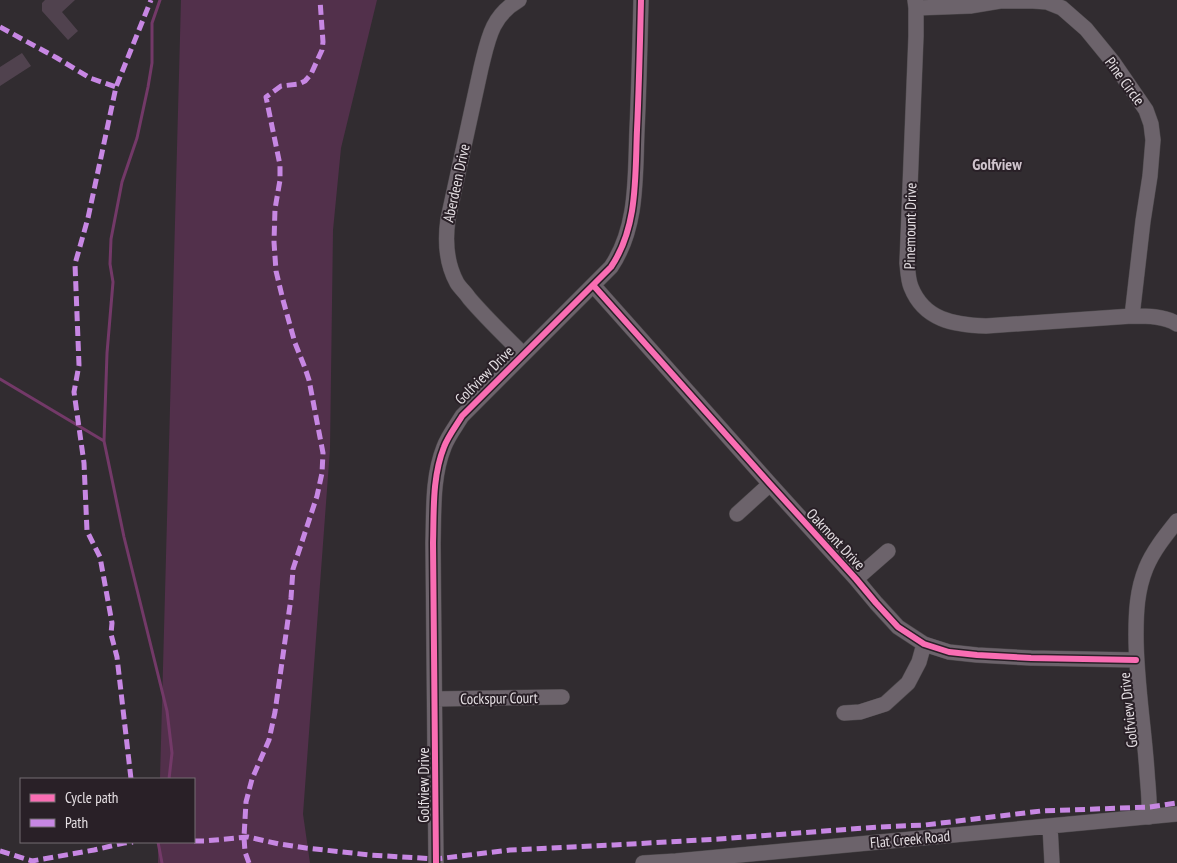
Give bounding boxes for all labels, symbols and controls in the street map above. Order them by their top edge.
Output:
street label: Pine Circle [1101,53,1149,109]
street label: Aberdeen Drive [438,142,474,224]
district label: Golfview [972,154,1022,174]
street label: Pinemount Drive [900,182,920,270]
street label: Golfview Drive [451,342,517,408]
street label: Oakmont Drive [803,504,869,574]
street label: Golfview Drive [1115,672,1141,748]
street label: Cockspur Court [460,688,538,708]
street label: Golfview Drive [414,747,433,823]
legend [20,778,195,843]
text: Cycle path [65,788,118,807]
text: Path [65,813,88,832]
street label: Flat Creek Road [869,826,951,852]

